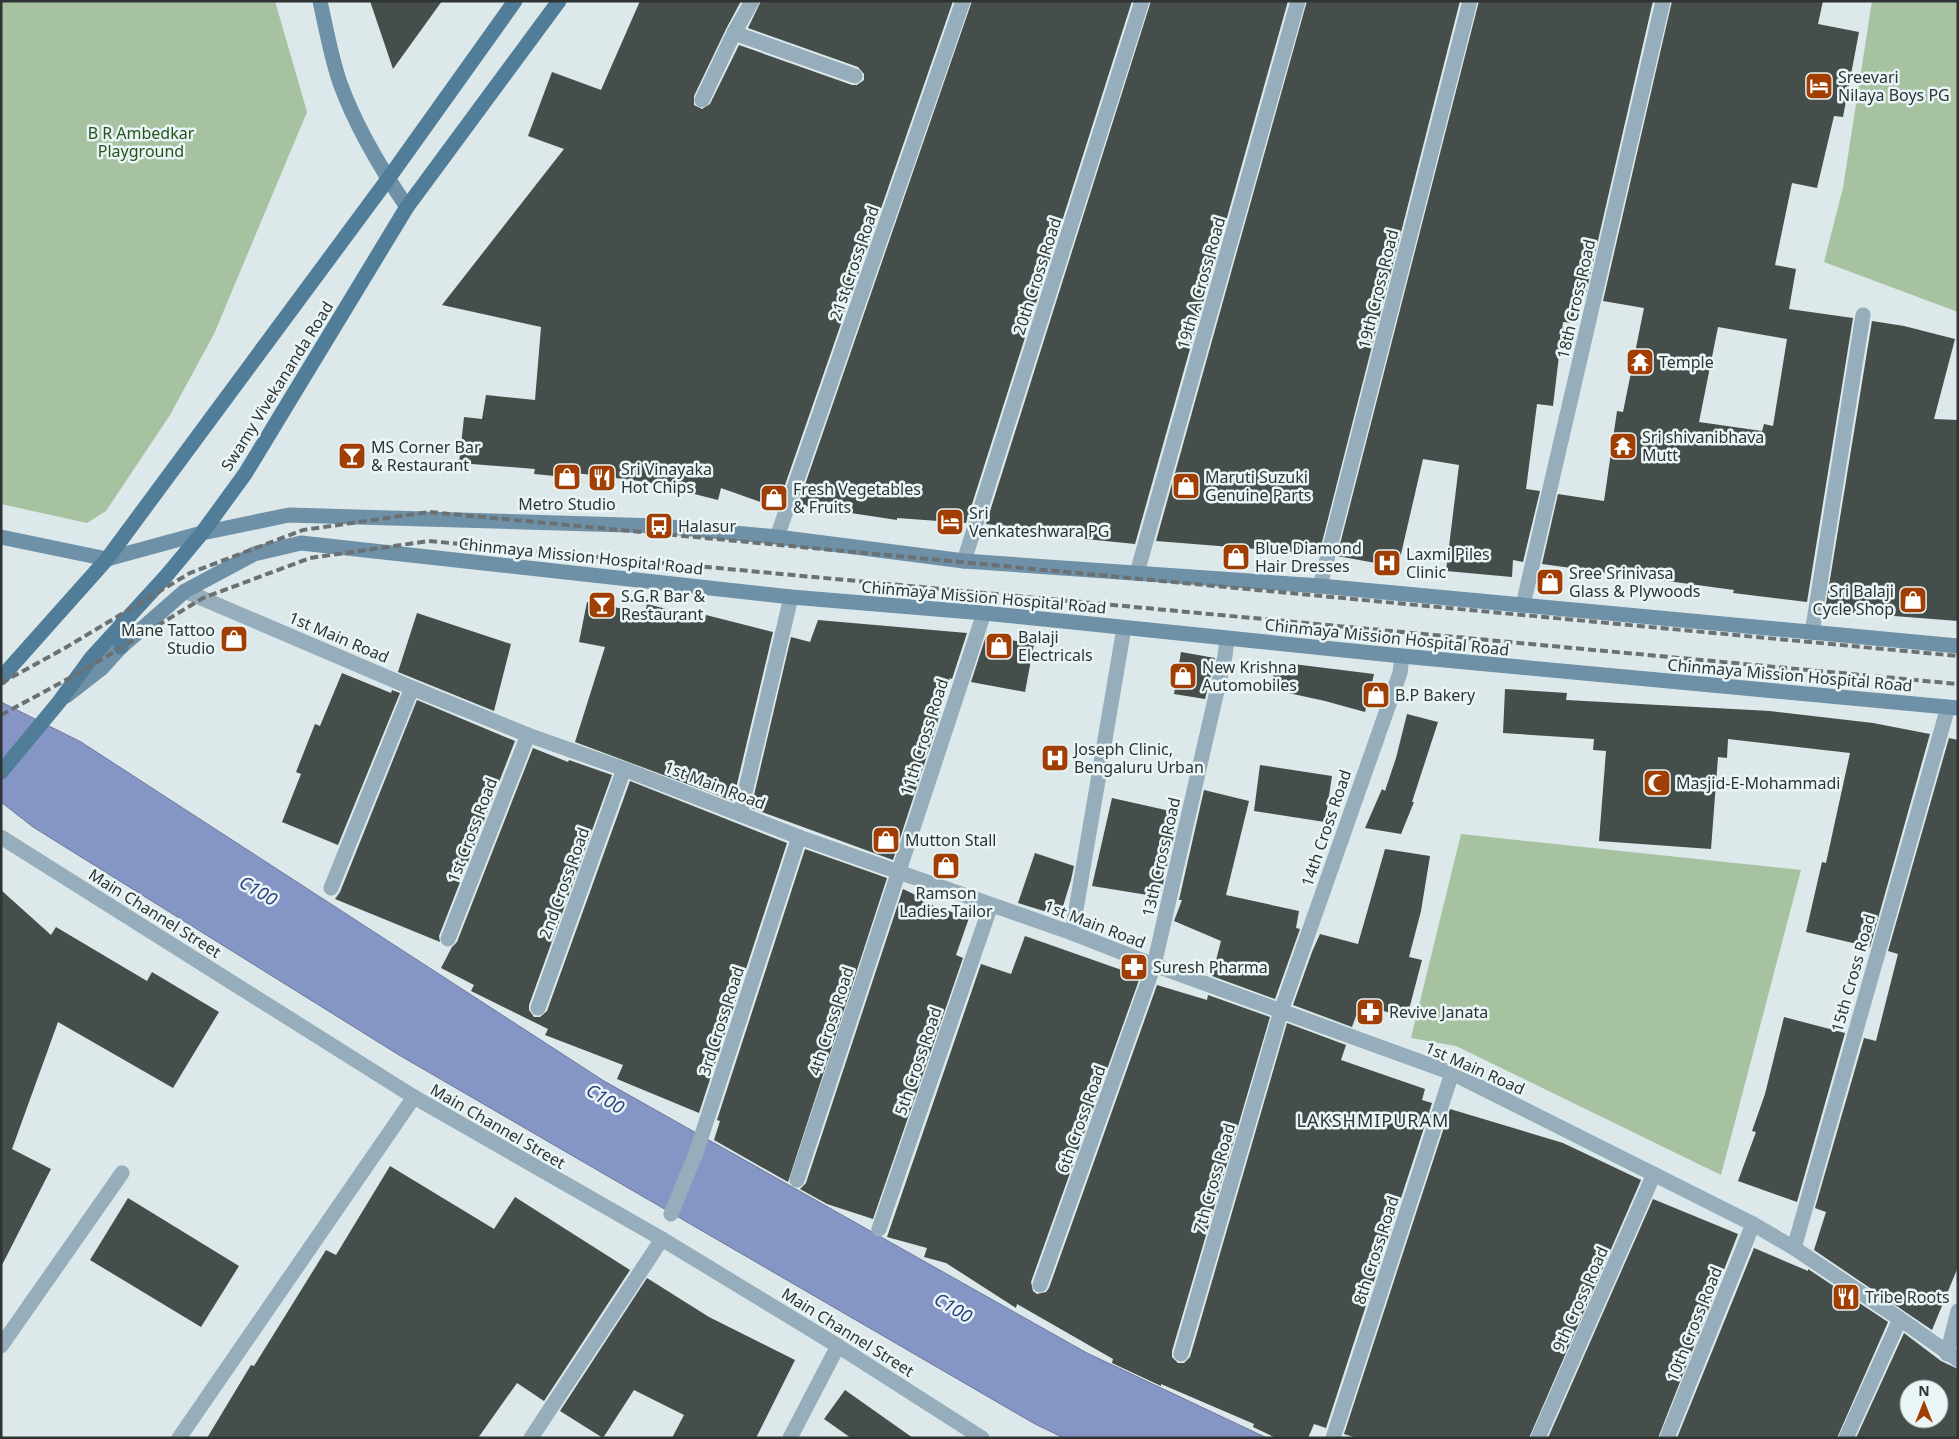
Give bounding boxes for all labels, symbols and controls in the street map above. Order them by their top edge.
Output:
place label: Sreevari Nilaya Boys PG [1838,66,1950,106]
hotel icon: Sreevari Nilaya Boys PG [1804,71,1834,101]
park label: B R Ambedkar Playground [88,122,195,162]
street label: 21st Cross Road [824,203,884,323]
street label: 19th A Cross Road [1172,214,1230,352]
street label: 20th Cross Road [1008,215,1066,337]
street label: 19th Cross Road [1353,227,1403,351]
street label: 18th Cross Road [1552,237,1600,361]
street label: Swamy Vivekananda Road [216,297,338,475]
temple icon: Temple [1625,347,1655,377]
place label: Temple [1659,351,1714,373]
place label: Sri shivanibhava Mutt [1642,426,1764,466]
temple icon: Sri shivanibhava Mutt [1608,431,1638,461]
place label: MS Corner Bar & Restaurant [371,436,481,476]
bar icon: MS Corner Bar & Restaurant [337,441,367,471]
place label: Sri Vinayaka Hot Chips [621,458,712,498]
shop icon: Metro Studio [552,462,582,492]
restaurant icon: Sri Vinayaka Hot Chips [587,463,617,493]
place label: Maruti Suzuki Genuine Parts [1205,466,1311,506]
shop icon: Maruti Suzuki Genuine Parts [1171,471,1201,501]
place label: Fresh Vegetables & Fruits [793,478,921,518]
shop icon: Fresh Vegetables & Fruits [759,483,789,513]
place label: Metro Studio [518,493,616,515]
place label: Sri Venkateshwara PG [969,502,1109,542]
hotel icon: Sri Venkateshwara PG [935,507,965,537]
bus stop icon: Halasur [644,511,674,541]
place label: Halasur [678,515,736,537]
street label: Chinmaya Mission Hospital Road [458,532,704,580]
place label: Blue Diamond Hair Dresses [1255,537,1362,577]
shop icon: Blue Diamond Hair Dresses [1221,542,1251,572]
place label: Laxmi Piles Clinic [1406,543,1490,583]
hospital icon: Laxmi Piles Clinic [1372,548,1402,578]
place label: Sree Srinivasa Glass & Plywoods [1569,562,1701,602]
shop icon: Sree Srinivasa Glass & Plywoods [1535,567,1565,597]
street label: Chinmaya Mission Hospital Road [861,575,1107,619]
place label: Sri Balaji Cycle Shop [1813,580,1894,620]
place label: S.G.R Bar & Restaurant [621,585,705,625]
shop icon: Sri Balaji Cycle Shop [1898,585,1928,615]
bar icon: S.G.R Bar & Restaurant [587,590,617,620]
street label: 1st Main Road [286,606,392,668]
street label: Chinmaya Mission Hospital Road [1264,613,1510,661]
place label: Mane Tattoo Studio [121,619,215,659]
shop icon: Mane Tattoo Studio [219,624,249,654]
place label: Balaji Electricals [1018,626,1093,666]
shop icon: Balaji Electricals [984,631,1014,661]
street label: Chinmaya Mission Hospital Road [1667,653,1913,697]
place label: New Krishna Automobiles [1202,656,1297,696]
shop icon: New Krishna Automobiles [1168,661,1198,691]
street label: 11th Cross Road [895,676,953,798]
shop icon: B.P Bakery [1361,680,1391,710]
place label: B.P Bakery [1395,684,1476,706]
place label: Joseph Clinic, Bengaluru Urban [1072,738,1204,778]
hospital icon: Joseph Clinic, Bengaluru Urban [1040,743,1070,773]
street label: 1st Main Road [661,756,769,814]
street label: 14th Cross Road [1296,767,1356,889]
mosque icon: Masjid-E-Mohammadi [1642,768,1672,798]
place label: Masjid-E-Mohammadi [1676,772,1840,794]
street label: 1st Cross Road [442,774,502,886]
street label: 13th Cross Road [1137,795,1185,919]
street label: 2nd Cross Road [534,824,594,942]
shop icon: Mutton Stall [871,825,901,855]
place label: Mutton Stall [905,829,996,851]
shop icon: Ramson Ladies Tailor [931,851,961,881]
street label: Main Channel Street [85,863,226,963]
water label: C100 [235,869,282,911]
place label: Ramson Ladies Tailor [899,882,993,922]
street label: 1st Main Road [1041,895,1149,953]
street label: 15th Cross Road [1826,911,1880,1035]
pharmacy icon: Suresh Pharma [1119,952,1149,982]
place label: Suresh Pharma [1153,956,1268,978]
street label: 3rd Cross Road [693,964,749,1078]
street label: 4th Cross Road [803,964,859,1078]
pharmacy icon: Revive Janata [1355,997,1385,1027]
place label: Revive Janata [1389,1001,1488,1023]
street label: 5th Cross Road [889,1004,947,1118]
street label: 1st Main Road [1422,1036,1528,1100]
street label: 6th Cross Road [1051,1062,1111,1176]
water label: C100 [582,1077,629,1119]
street label: Main Channel Street [427,1078,570,1174]
district label: LAKSHMIPURAM [1297,1108,1449,1132]
street label: 7th Cross Road [1188,1121,1240,1235]
street label: 8th Cross Road [1348,1193,1404,1307]
street label: 9th Cross Road [1547,1243,1613,1355]
street label: 10th Cross Road [1661,1263,1727,1385]
street label: Main Channel Street [778,1282,919,1382]
restaurant icon: Tribe Roots [1831,1282,1861,1312]
water label: C100 [930,1286,977,1328]
place label: Tribe Roots [1865,1286,1950,1308]
north arrow [1899,1379,1949,1429]
text: N [1918,1381,1930,1400]

